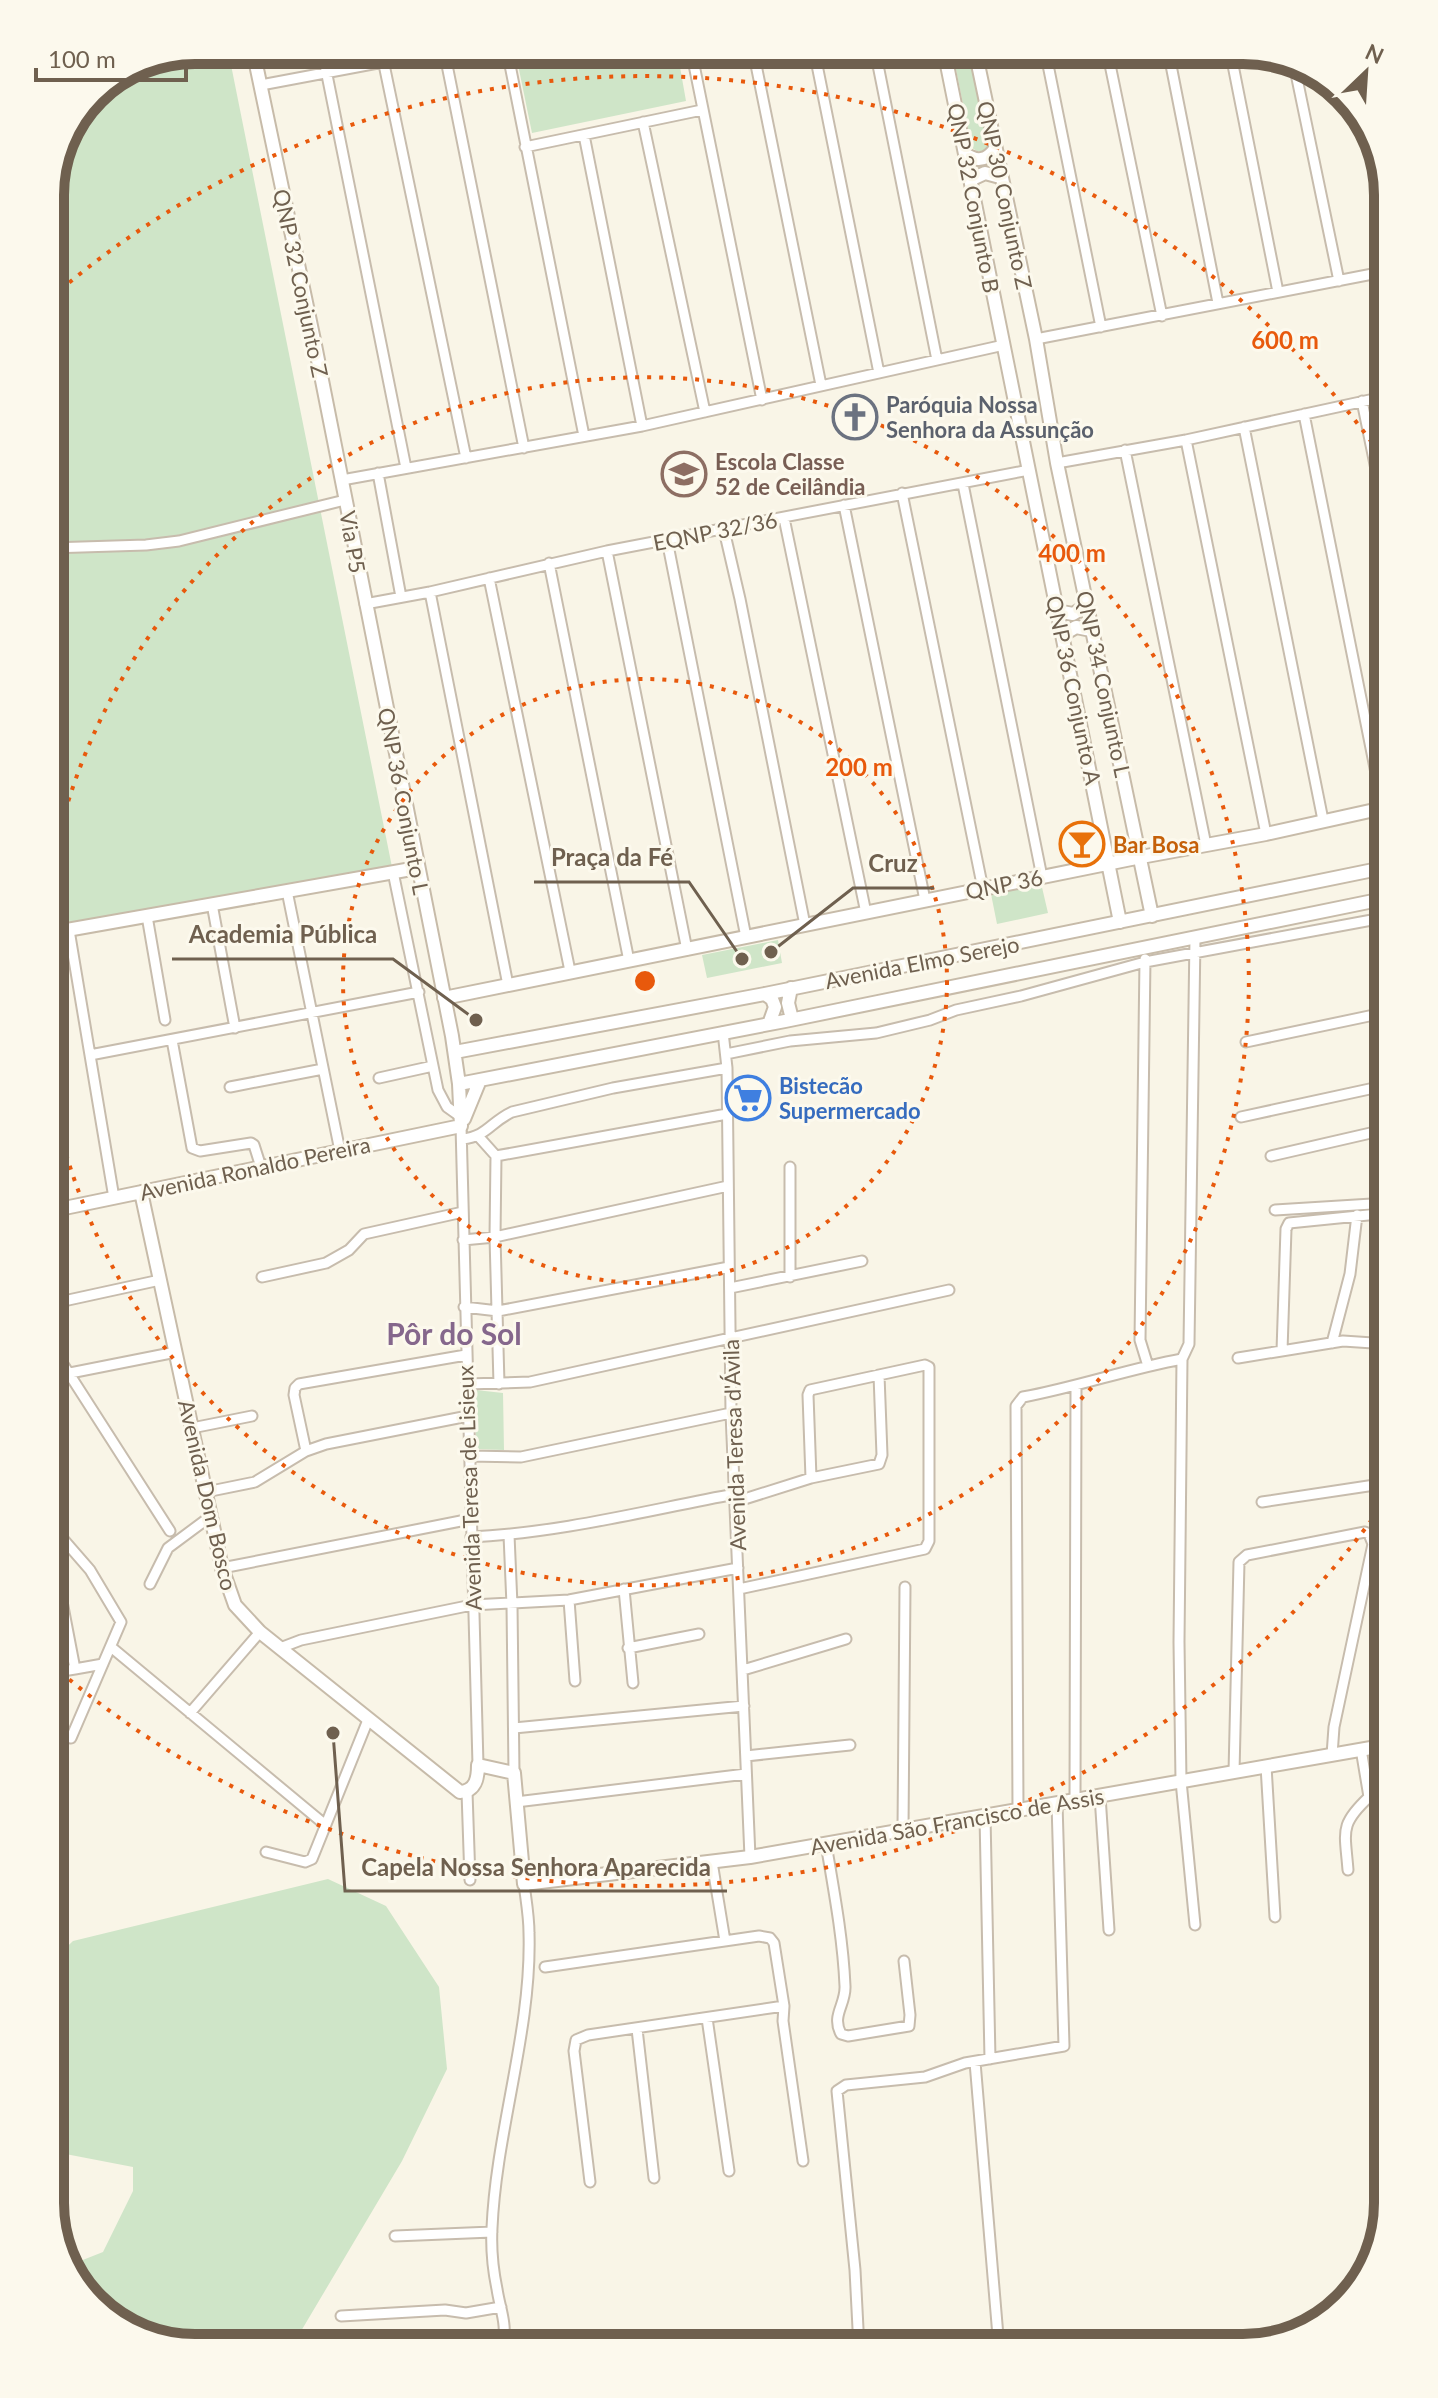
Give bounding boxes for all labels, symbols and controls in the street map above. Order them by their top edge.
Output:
scale bar [36,32,186,82]
north arrow [1326,32,1406,112]
text: N [1361,38,1388,69]
text: 100 m [48,44,116,73]
street label: QNP 30 Conjunto Z [972,98,1038,292]
street label: QNP 32 Conjunto B [942,101,1006,295]
street label: QNP 32 Conjunto Z [268,186,334,380]
text: 600 m [1251,325,1319,354]
place label: Paróquia Nossa Senhora da Assunção [886,391,1094,443]
church icon: Paróquia Nossa Senhora da Assunção [831,393,879,441]
place label: Escola Classe 52 de Ceilândia [715,448,865,500]
school or university icon: Escola Classe 52 de Ceilândia [660,450,708,498]
street label: EQNP 32/36 [651,506,779,556]
street label: Via P5 [334,509,372,575]
text: 400 m [1038,538,1106,567]
street label: QNP 34 Conjunto L [1071,588,1137,780]
street label: QNP 36 Conjunto A [1041,593,1107,787]
street label: QNP 36 Conjunto L [373,705,435,897]
text: 200 m [825,752,893,781]
bar icon: Bar Bosa [1058,820,1106,868]
place label: Bar Bosa [1113,831,1199,858]
callout: Praça da Fé [534,834,689,882]
callout: Cruz [853,840,934,888]
text: Praça da Fé [551,842,673,871]
text: Cruz [868,848,918,877]
street label: QNP 36 [963,863,1045,905]
callout: Academia Pública [172,911,393,959]
text: Academia Pública [188,919,377,948]
street label: Avenida Elmo Serejo [822,930,1022,994]
centre of rings [631,967,659,995]
place label: Bistecão Supermercado [779,1072,921,1124]
supermarket icon: Bistecão Supermercado [724,1074,772,1122]
street label: Avenida Ronaldo Pereira [137,1130,373,1206]
district label: Pôr do Sol [386,1315,522,1351]
street label: Avenida Teresa d'Ávila [717,1339,751,1551]
street label: Avenida Teresa de Lisieux [451,1365,487,1611]
street label: Avenida Dom Bosco [173,1397,243,1593]
street label: Avenida São Francisco de Assis [808,1782,1106,1860]
callout: Capela Nossa Senhora Aparecida [345,1843,727,1891]
text: Capela Nossa Senhora Aparecida [361,1852,711,1881]

